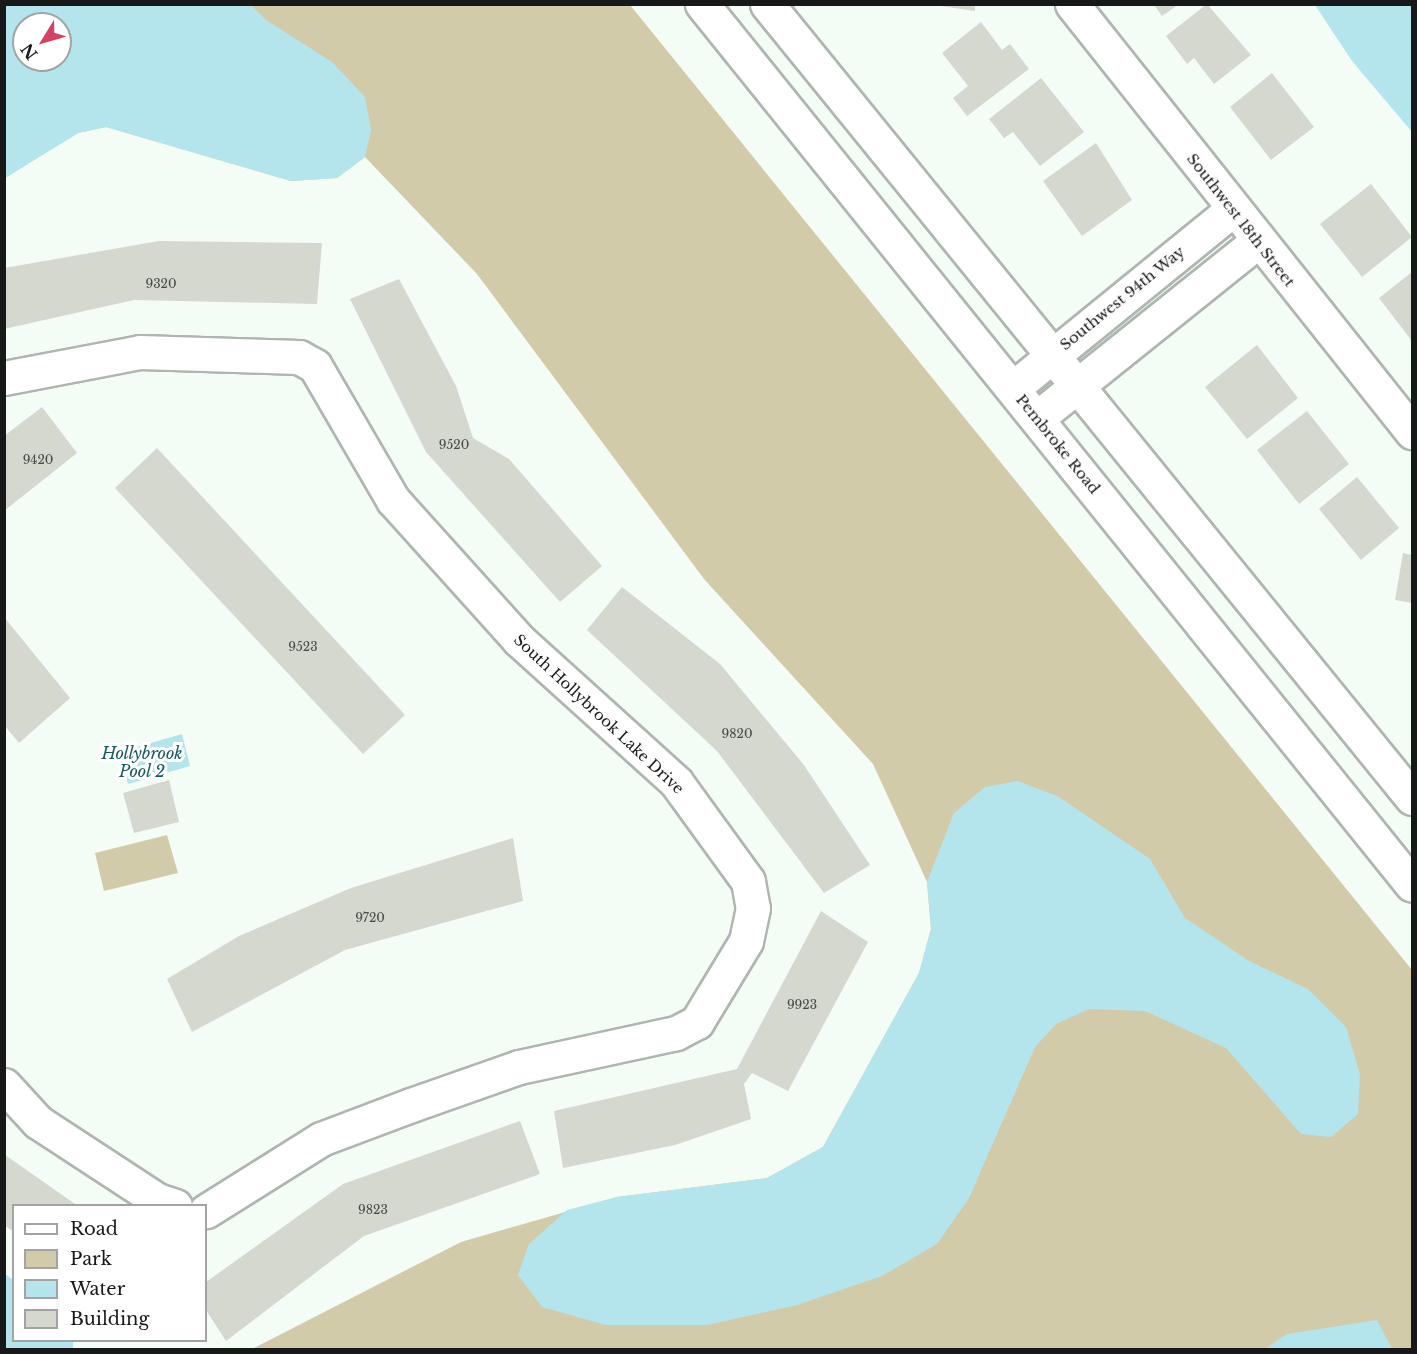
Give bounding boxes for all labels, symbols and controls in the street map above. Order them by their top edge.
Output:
north arrow [12,12,72,72]
text: N [17,40,42,64]
street label: Southwest 18th Street [1183,150,1299,290]
street label: Southwest 94th Way [1056,242,1188,354]
house number: 9320 [145,277,177,291]
street label: Pembroke Road [1012,391,1104,497]
house number: 9520 [439,438,469,452]
house number: 9420 [23,453,53,467]
street label: South Hollybrook Lake Drive [510,630,688,798]
house number: 9523 [288,640,318,654]
house number: 9820 [722,727,752,741]
water label: Hollybrook Pool 2 [101,743,183,781]
house number: 9720 [355,911,385,925]
house number: 9923 [787,998,817,1012]
house number: 9823 [358,1203,388,1217]
legend [12,1204,207,1342]
text: Road [70,1218,118,1240]
text: Park [70,1248,112,1270]
text: Water [70,1278,125,1300]
text: Building [70,1308,149,1330]

